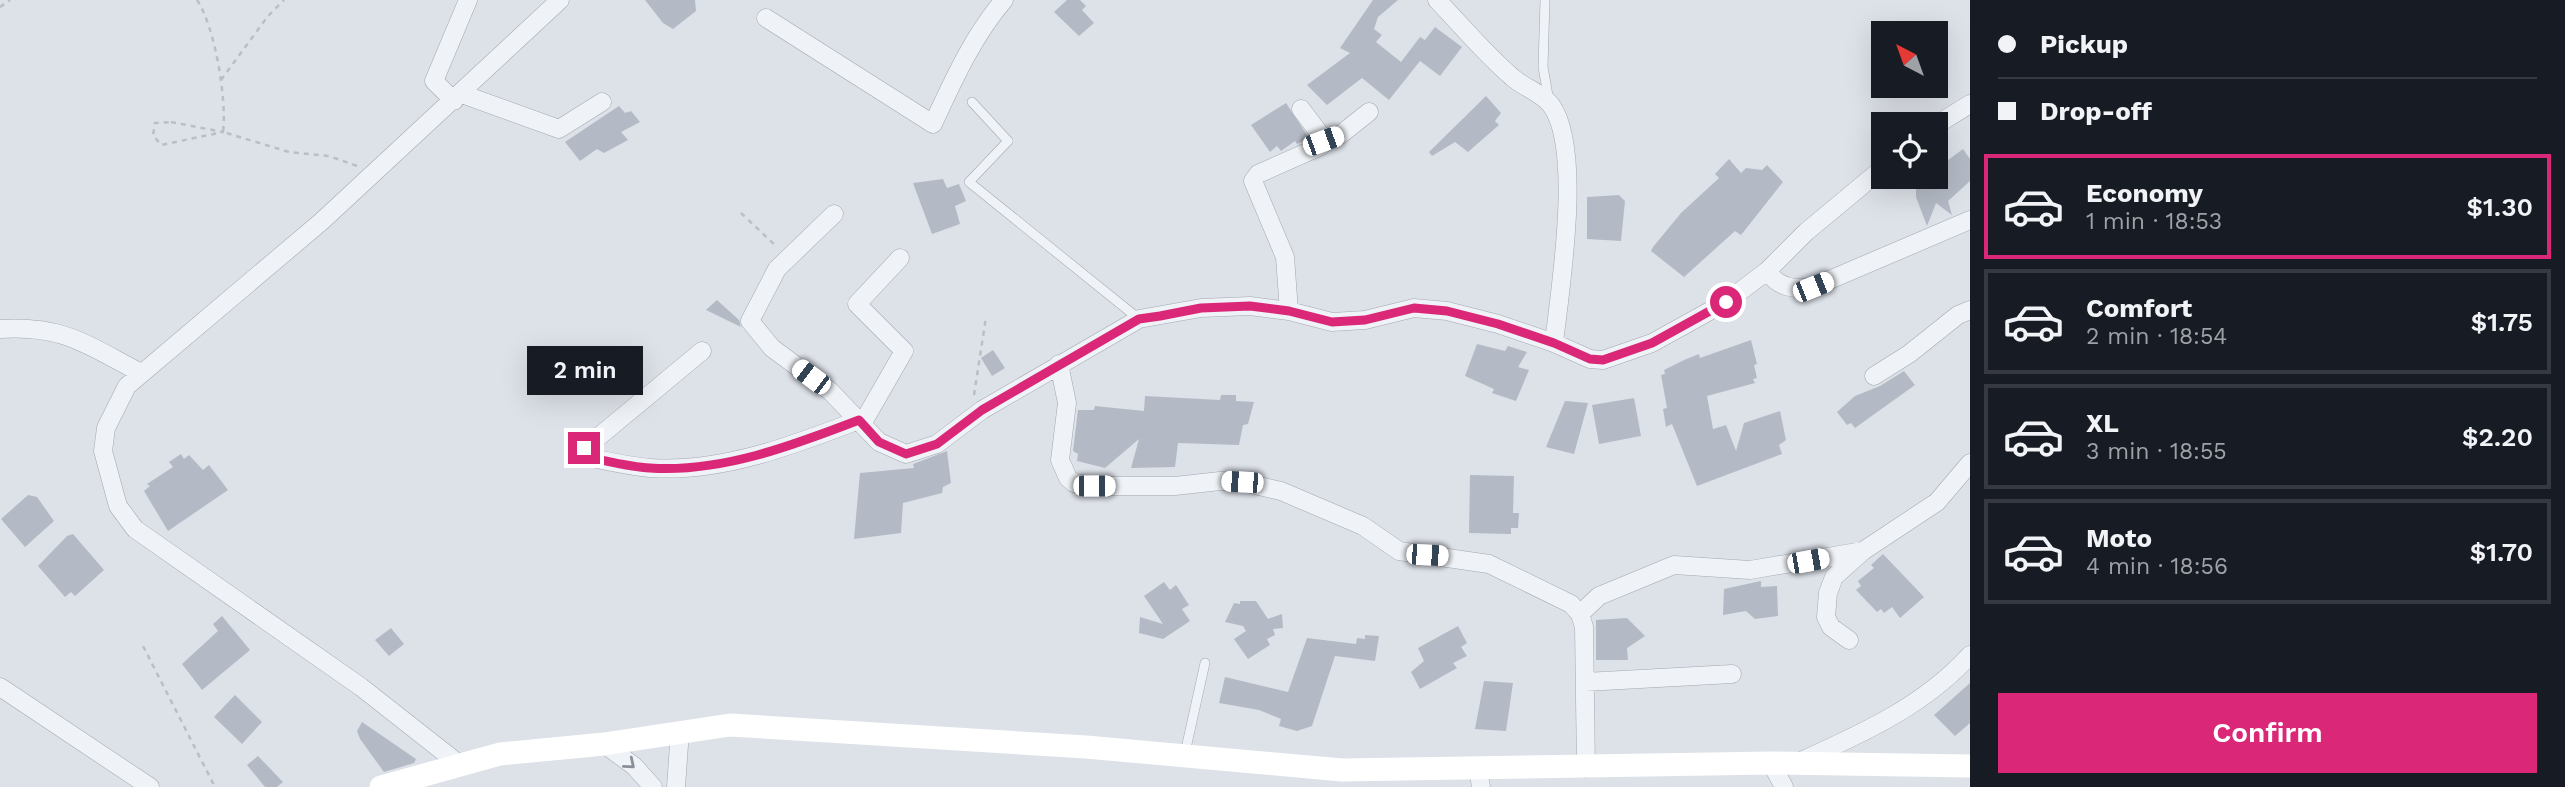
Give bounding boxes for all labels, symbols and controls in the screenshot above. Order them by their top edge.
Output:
north arrow [1871,21,1948,98]
map controls [1871,21,1948,189]
text: Pickup [2040,29,2128,59]
text: Drop-off [2040,96,2152,126]
button: locate [1871,112,1948,189]
car [1300,124,1347,158]
icon: car [2002,175,2065,238]
text: Economy [2086,178,2203,208]
text: $1.30 [2467,192,2533,222]
text: 1 min · 18:53 [2086,208,2222,235]
car [1790,269,1837,305]
route start [1710,286,1742,318]
icon: car [2002,290,2065,353]
text: Comfort [2086,293,2192,323]
text: $1.75 [2471,307,2533,337]
text: 2 min · 18:54 [2086,323,2227,350]
callout: 2 min [526,346,642,396]
car [788,356,835,398]
text: 2 min [553,357,617,384]
icon: car [2002,405,2065,468]
text: XL [2086,408,2119,438]
text: $2.20 [2462,422,2533,452]
route end [568,432,600,464]
text: 3 min · 18:55 [2086,438,2227,465]
car [1221,470,1264,494]
car [1074,476,1116,497]
icon: car [2002,520,2065,583]
text: Moto [2086,523,2152,553]
text: $1.70 [2470,537,2533,567]
car [1406,543,1449,567]
car [1786,547,1831,575]
text: 4 min · 18:56 [2086,553,2228,580]
button: Confirm [1998,693,2537,773]
one-way arrow [622,756,635,768]

